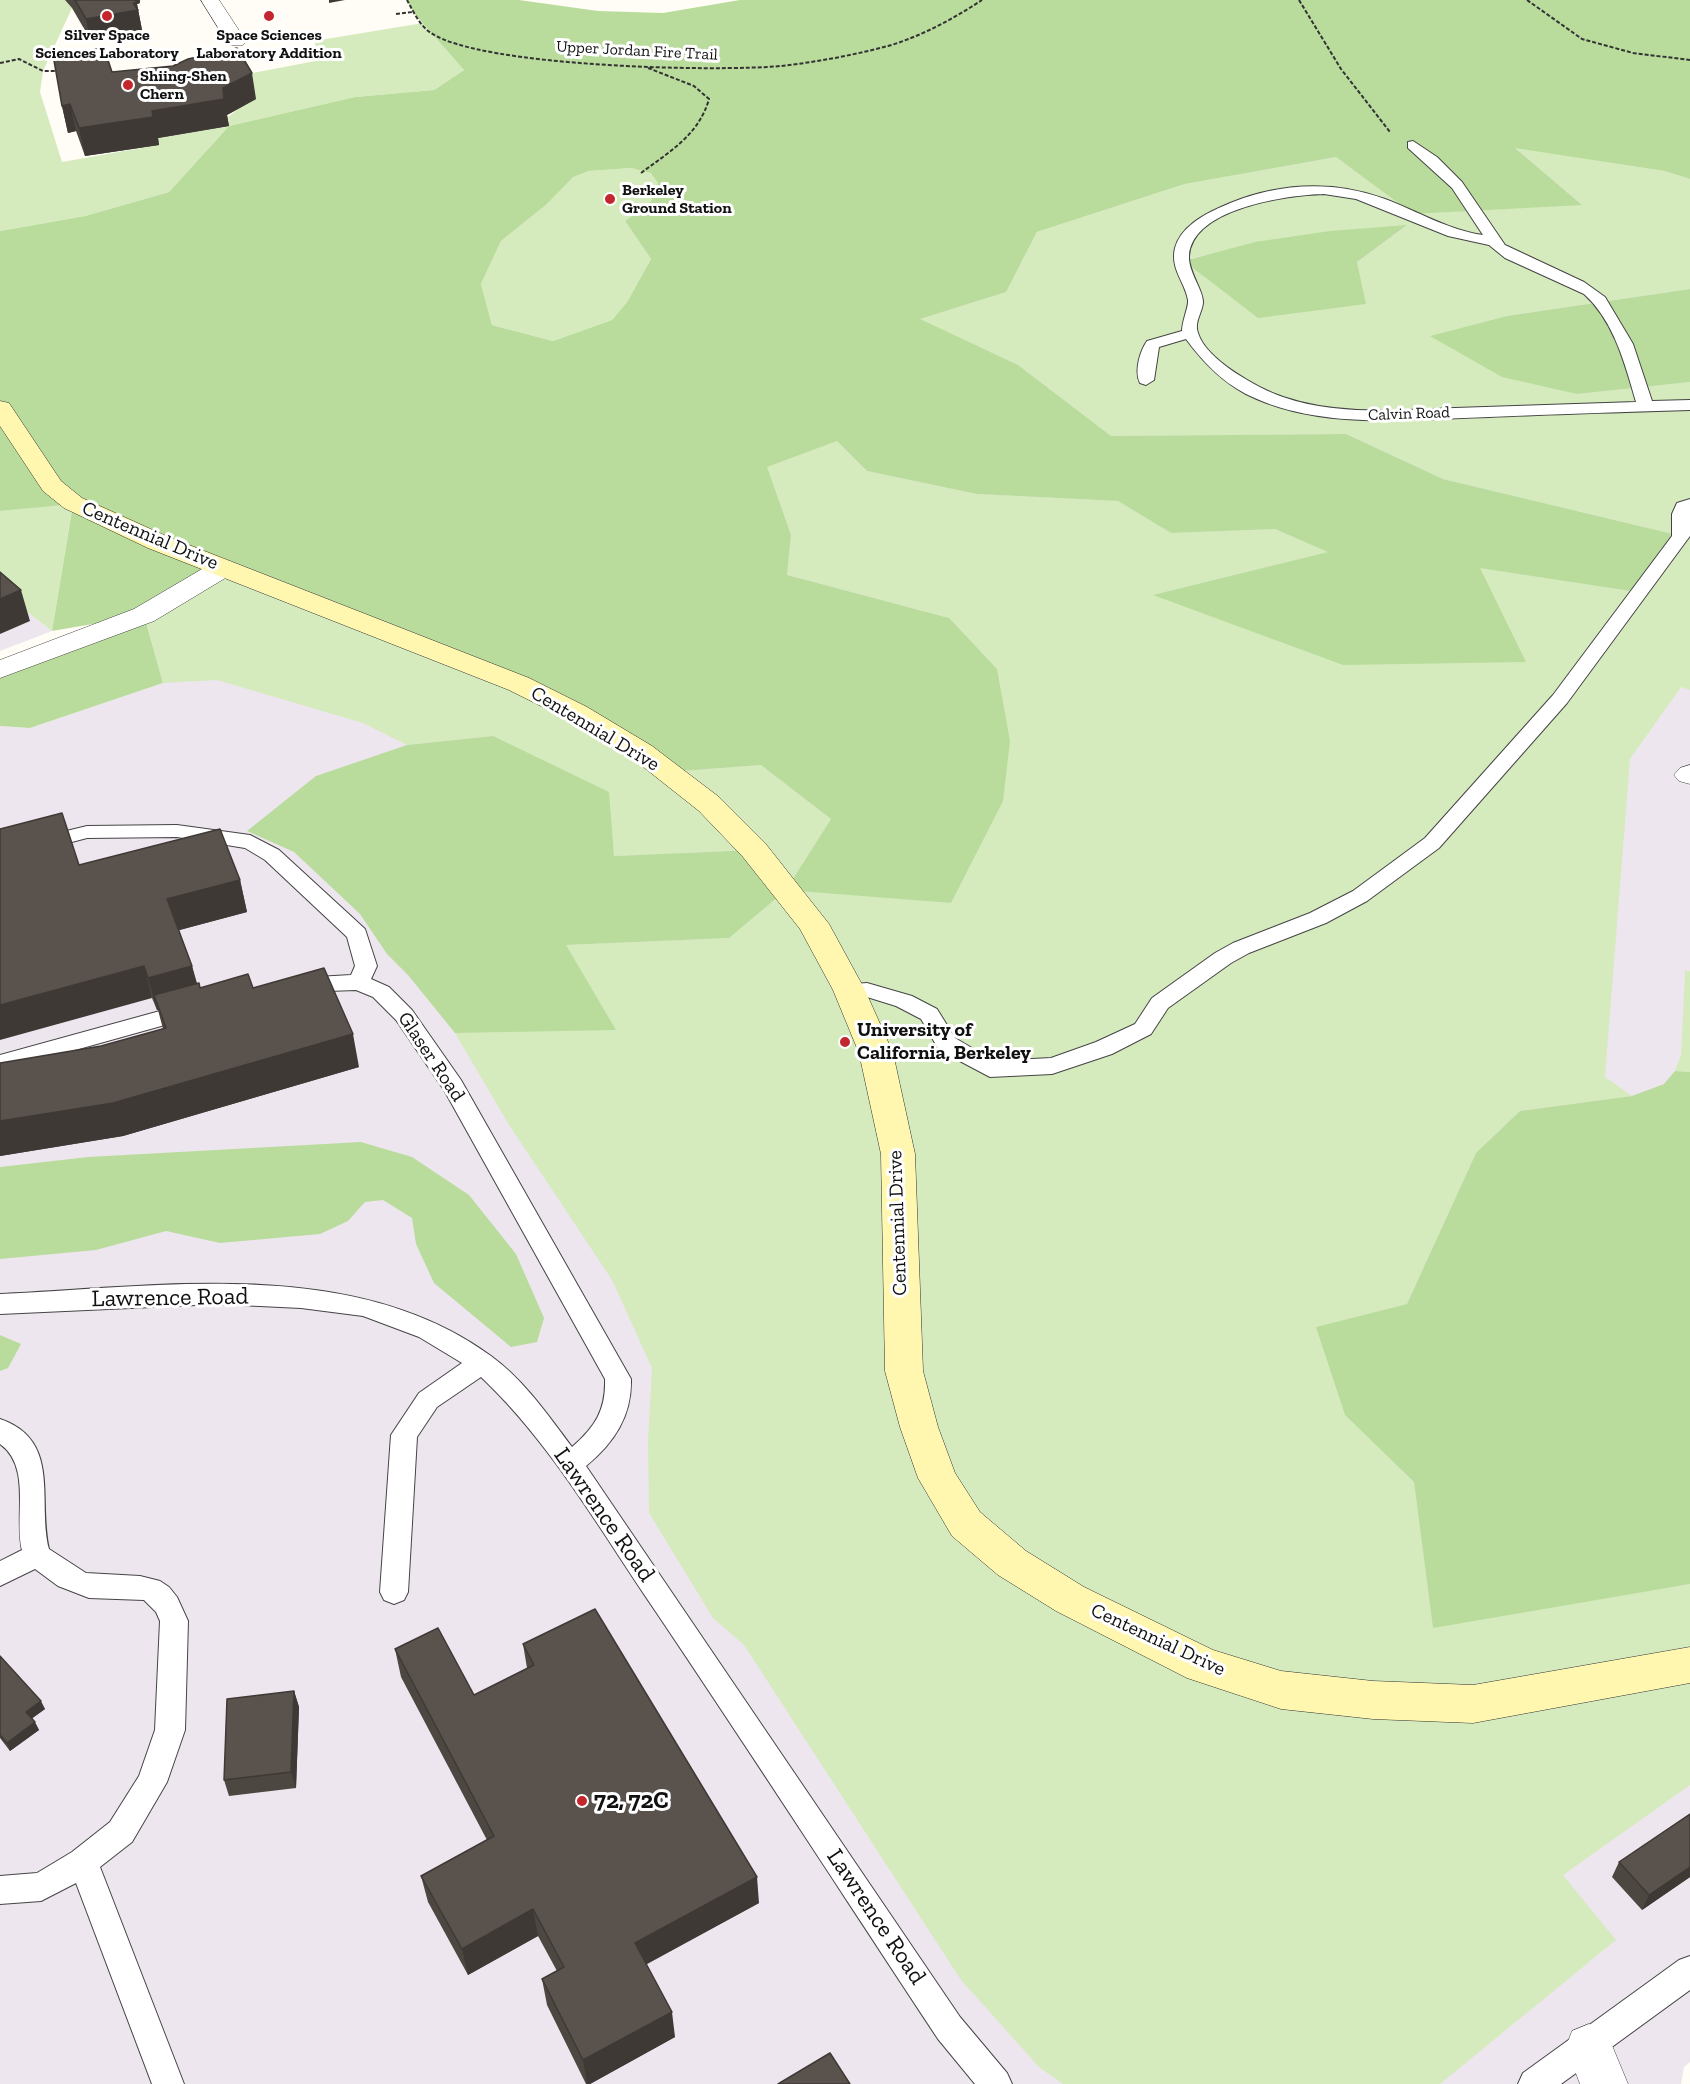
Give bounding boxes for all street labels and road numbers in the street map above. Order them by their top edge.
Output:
street label: Upper Jordan Fire Trail [556,37,718,65]
street label: Calvin Road [1368,403,1450,425]
street label: Centennial Drive [78,496,222,576]
street label: Centennial Drive [526,681,664,777]
street label: Glaser Road [392,1008,470,1106]
street label: Centennial Drive [883,1150,913,1296]
street label: Lawrence Road [91,1282,249,1314]
street label: Lawrence Road [547,1442,661,1588]
street label: Centennial Drive [1087,1598,1229,1682]
street label: Lawrence Road [820,1844,932,1990]

